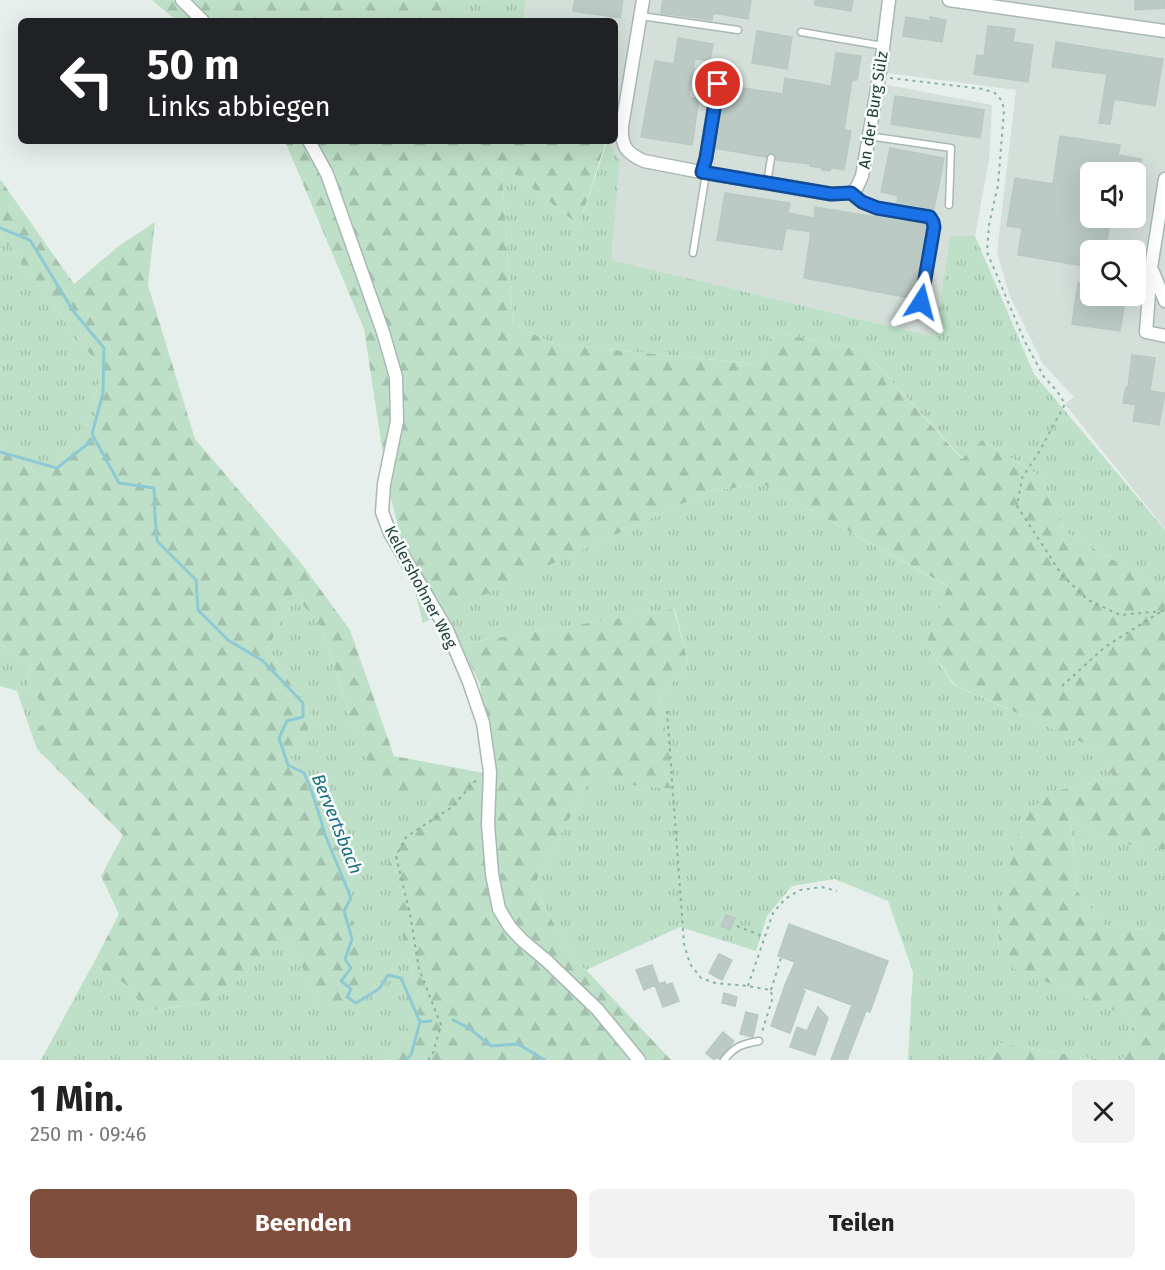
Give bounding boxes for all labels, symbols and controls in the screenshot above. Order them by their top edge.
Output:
text: 50 m [147,40,240,90]
icon: left [48,42,126,120]
street label: An der Burg Sülz [854,50,892,170]
pin [692,58,743,109]
icon: arrive [701,67,734,100]
text: Links abbiegen [147,91,331,123]
map controls [1080,162,1146,306]
button: sound [1080,162,1146,228]
button: search [1080,240,1146,306]
position arrow [889,270,953,334]
street label: Kellershohner Weg [381,522,462,652]
water label: Bervertsbach [307,771,367,877]
text: 1 Min. [30,1077,123,1121]
button: close [1072,1080,1135,1143]
text: 250 m · 09:46 [30,1122,146,1146]
button: Beenden [30,1189,577,1258]
button: Teilen [589,1189,1135,1258]

